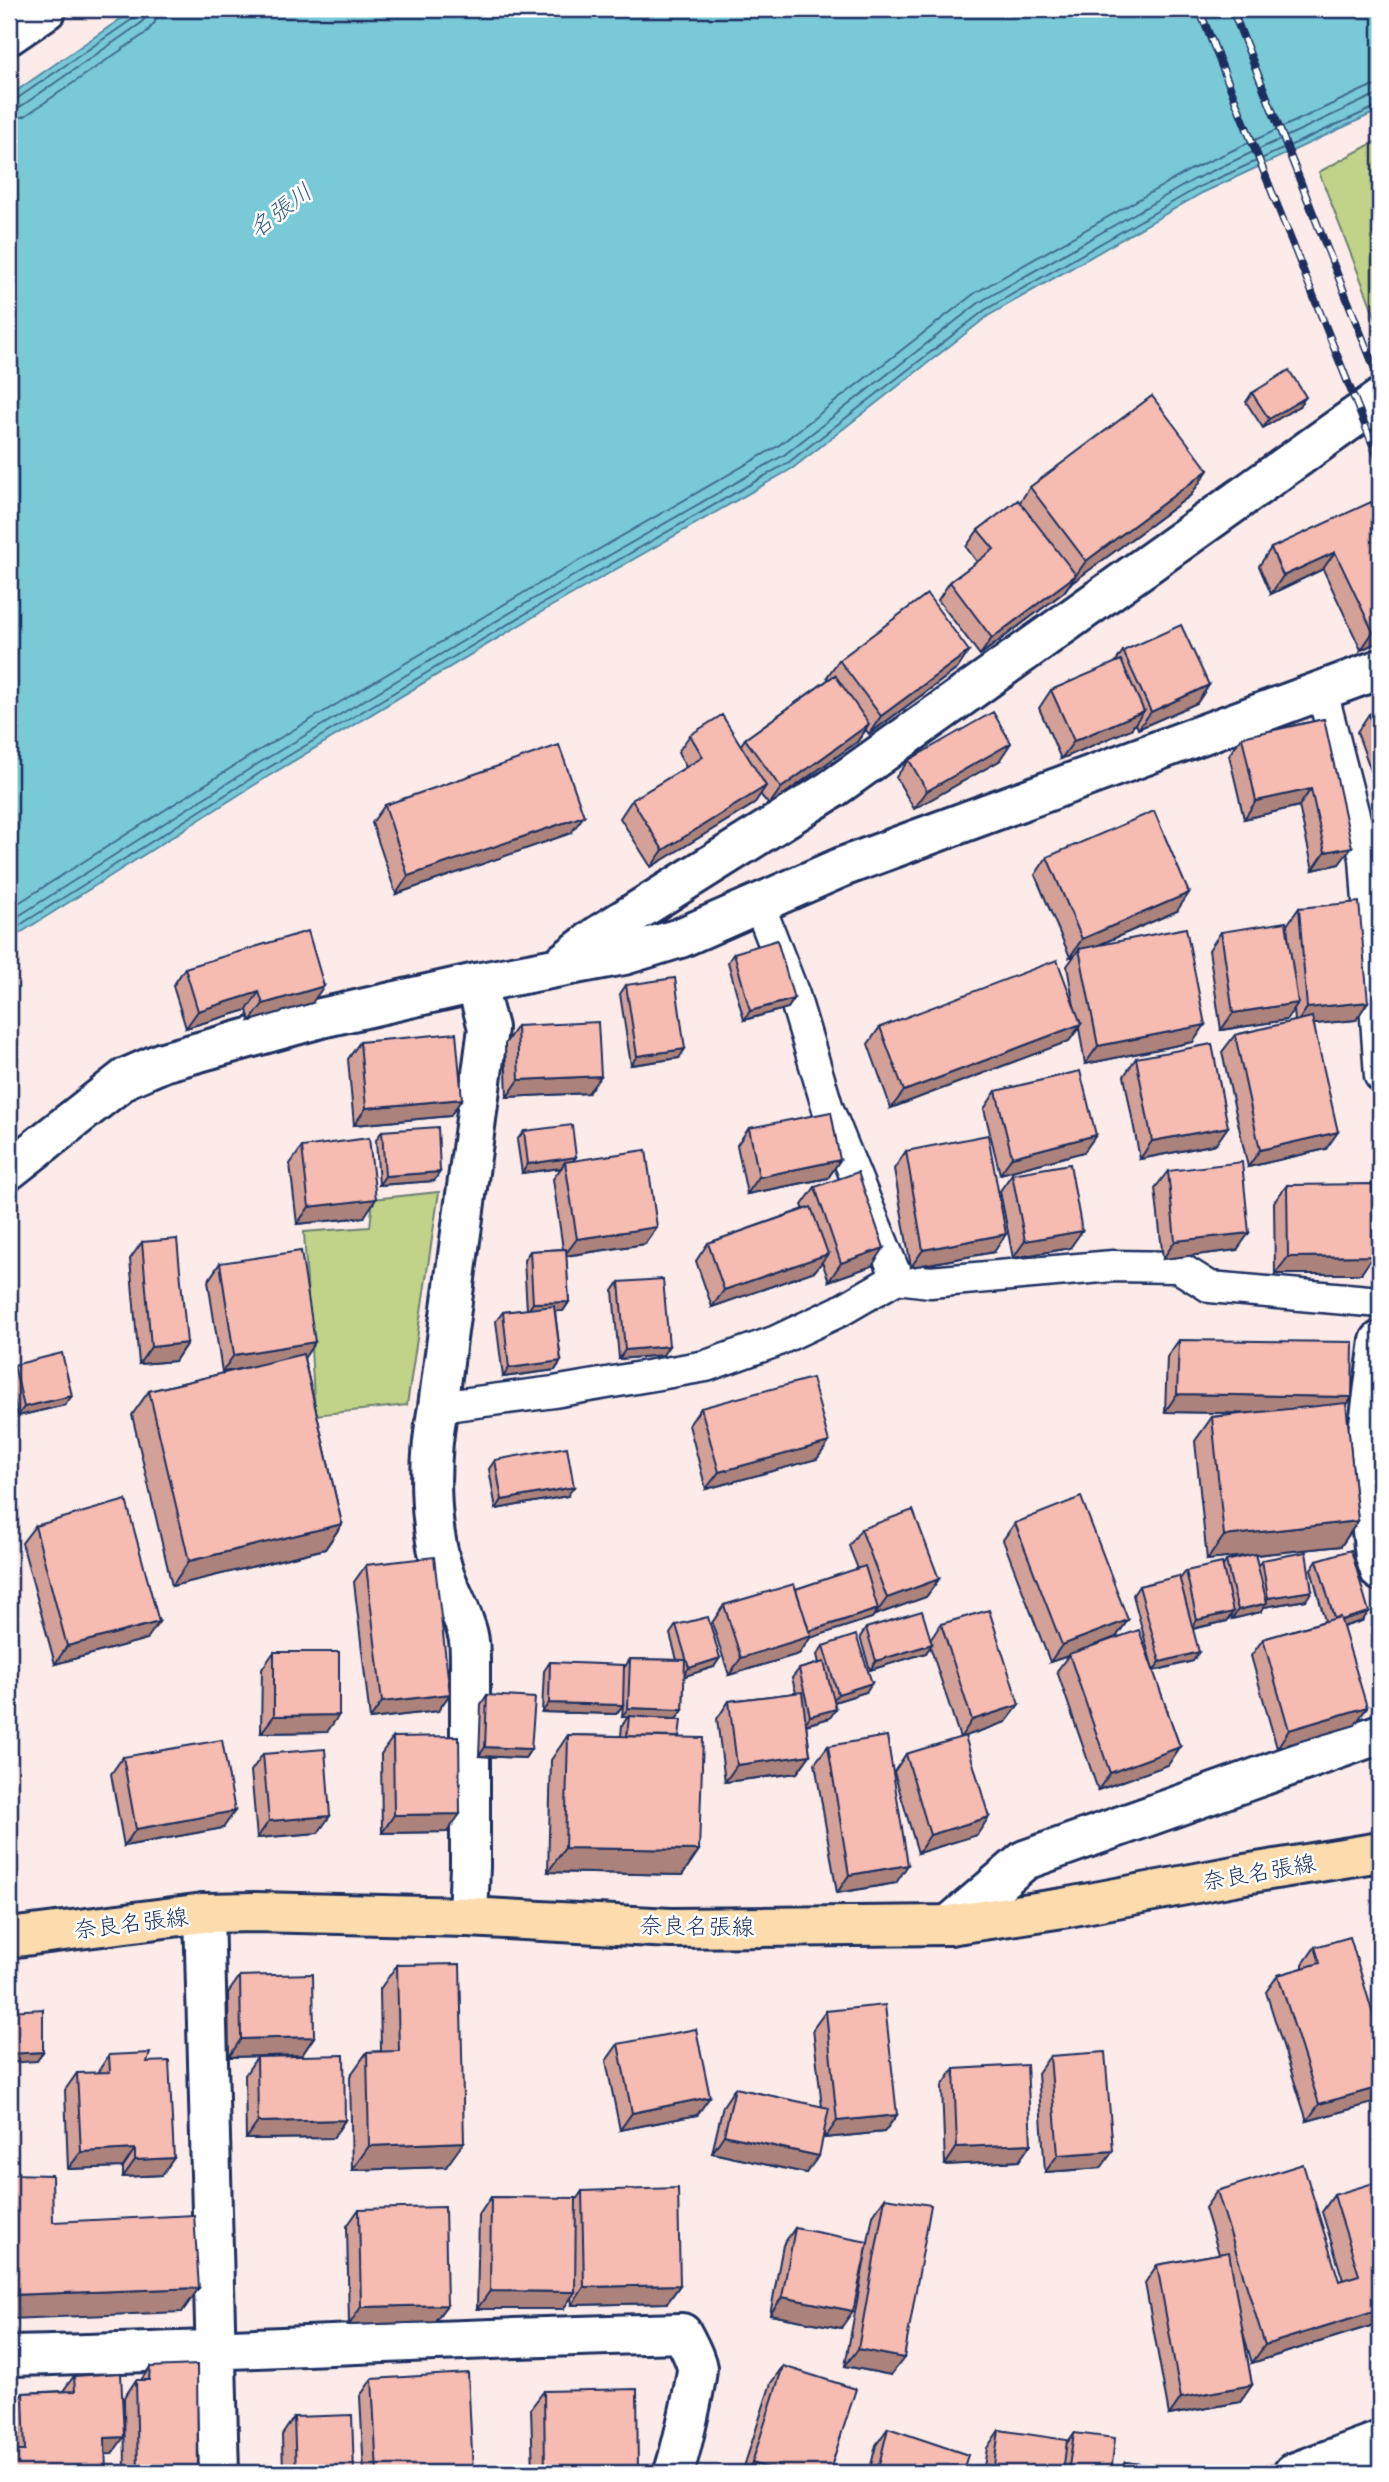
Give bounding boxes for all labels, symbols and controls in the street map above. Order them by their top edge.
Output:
water label: 名張川 [243,177,317,243]
street label: 奈良名張線 [1200,1848,1318,1896]
street label: 奈良名張線 [72,1902,190,1944]
street label: 奈良名張線 [639,1911,755,1941]

